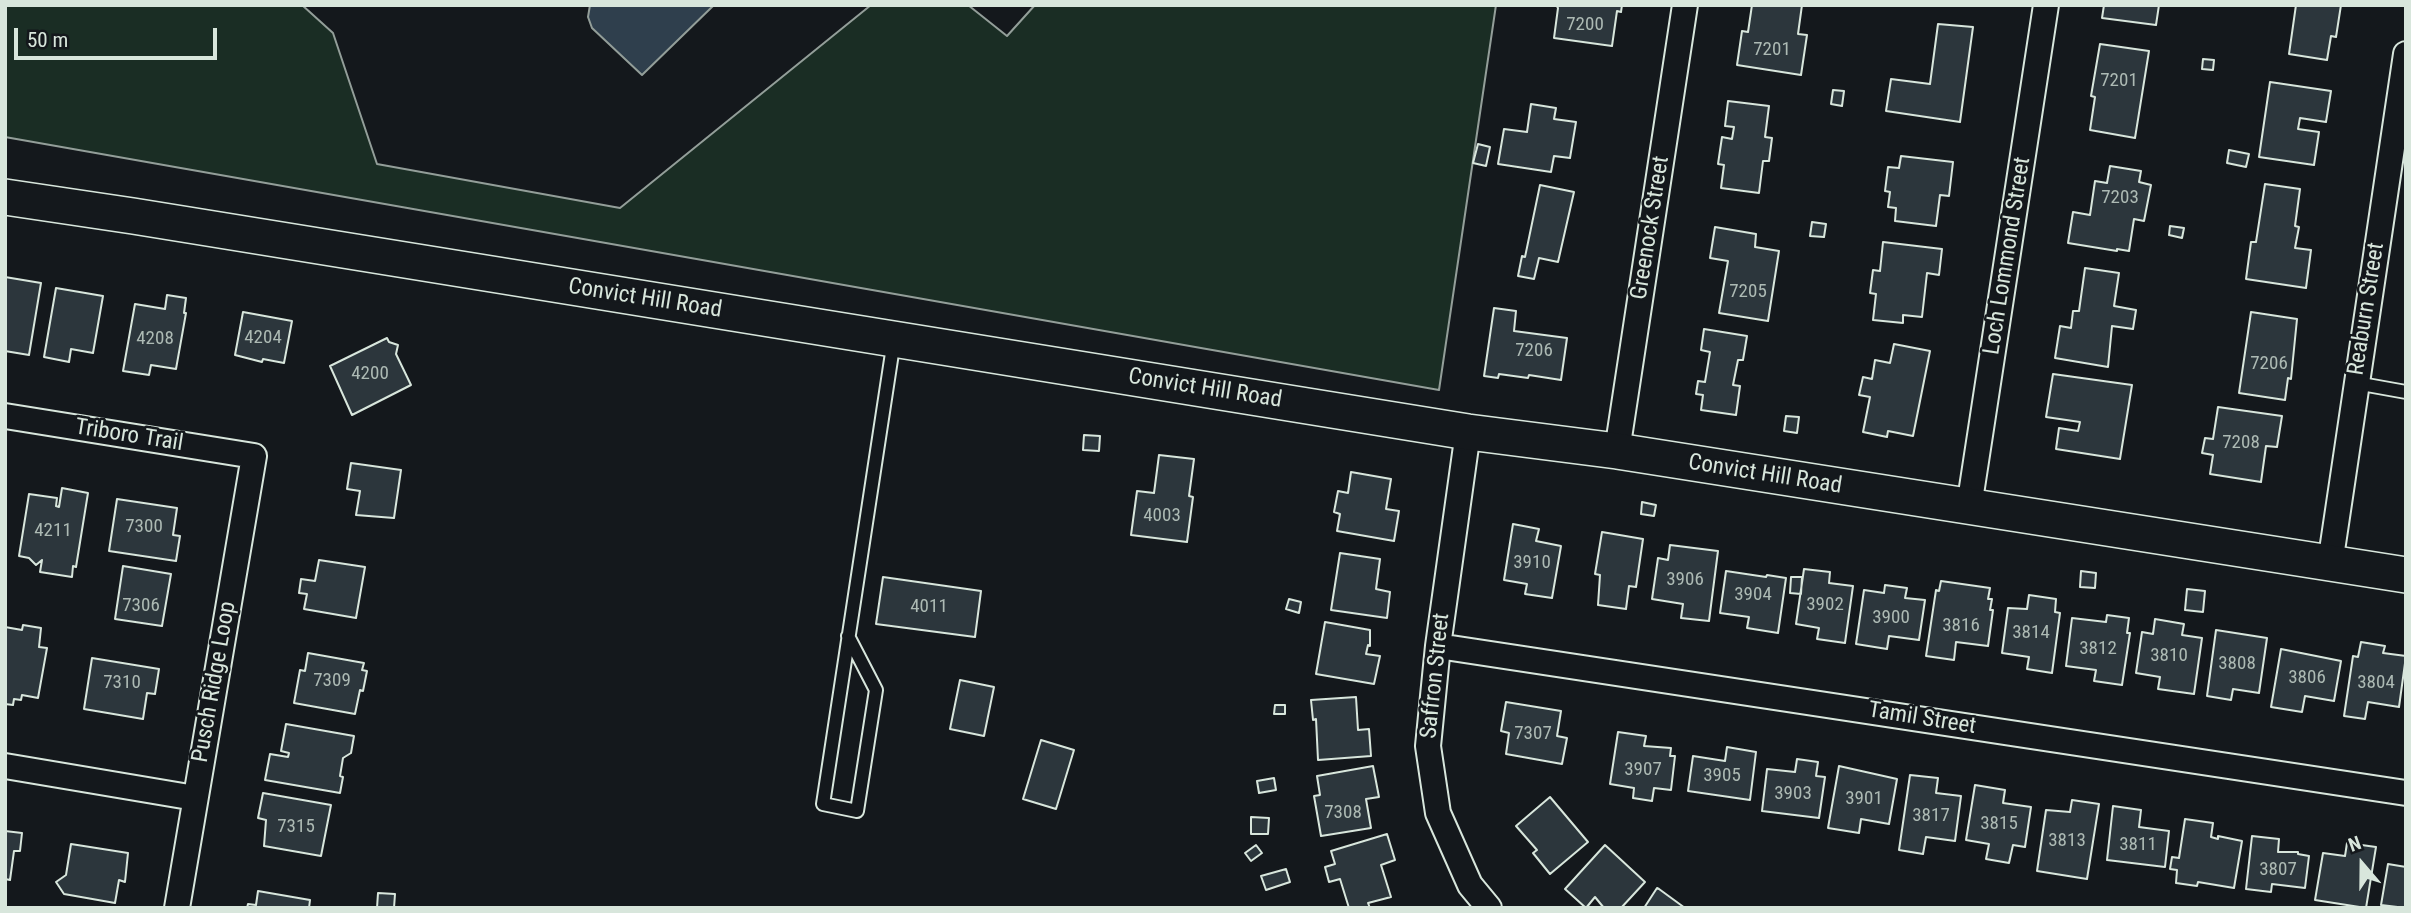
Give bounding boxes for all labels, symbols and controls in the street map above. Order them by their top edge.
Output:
scale bar [18,14,220,58]
house number: 7200 [1566,14,1604,36]
text: 50 m [27,28,68,52]
house number: 7201 [1753,39,1791,61]
house number: 7201 [2100,70,2138,92]
street label: Greenock Street [1626,154,1676,302]
street label: Loch Lommond Street [1979,155,2037,357]
house number: 7203 [2101,187,2139,209]
street label: Reaburn Street [2343,241,2391,377]
street label: Convict Hill Road [566,273,724,325]
house number: 7205 [1729,281,1767,303]
house number: 4204 [244,327,282,349]
house number: 4208 [136,328,174,350]
house number: 7206 [1515,340,1553,362]
house number: 7206 [2250,353,2288,375]
house number: 4200 [351,363,389,385]
street label: Convict Hill Road [1126,363,1284,415]
street label: Triboro Trail [73,414,185,458]
house number: 7208 [2222,432,2260,454]
street label: Convict Hill Road [1686,449,1844,501]
house number: 4003 [1143,505,1181,527]
house number: 7300 [125,516,163,538]
house number: 4211 [34,520,72,542]
house number: 3910 [1513,552,1551,574]
house number: 3906 [1666,569,1704,591]
house number: 3904 [1734,584,1772,606]
house number: 3902 [1806,594,1844,616]
house number: 7306 [122,595,160,617]
house number: 4011 [910,596,948,618]
street label: Pusch Ridge Loop [187,599,243,765]
house number: 3900 [1872,607,1910,629]
street label: Saffron Street [1416,612,1456,740]
house number: 3816 [1942,615,1980,637]
house number: 3814 [2012,622,2050,644]
house number: 3812 [2079,638,2117,660]
house number: 3810 [2150,645,2188,667]
house number: 3808 [2218,653,2256,675]
house number: 3806 [2288,667,2326,689]
house number: 7309 [313,670,351,692]
house number: 7310 [103,672,141,694]
house number: 3804 [2357,672,2395,694]
street label: Tamil Street [1866,697,1978,741]
house number: 7307 [1514,723,1552,745]
house number: 3907 [1624,759,1662,781]
house number: 3905 [1703,765,1741,787]
house number: 3903 [1774,783,1812,805]
house number: 3901 [1845,788,1883,810]
house number: 7308 [1324,802,1362,824]
house number: 3817 [1912,805,1950,827]
house number: 3815 [1980,813,2018,835]
house number: 7315 [277,816,315,838]
north arrow [2327,829,2397,899]
house number: 3813 [2048,830,2086,852]
text: N [2345,831,2364,857]
house number: 3811 [2119,834,2157,856]
house number: 3807 [2259,859,2297,881]

